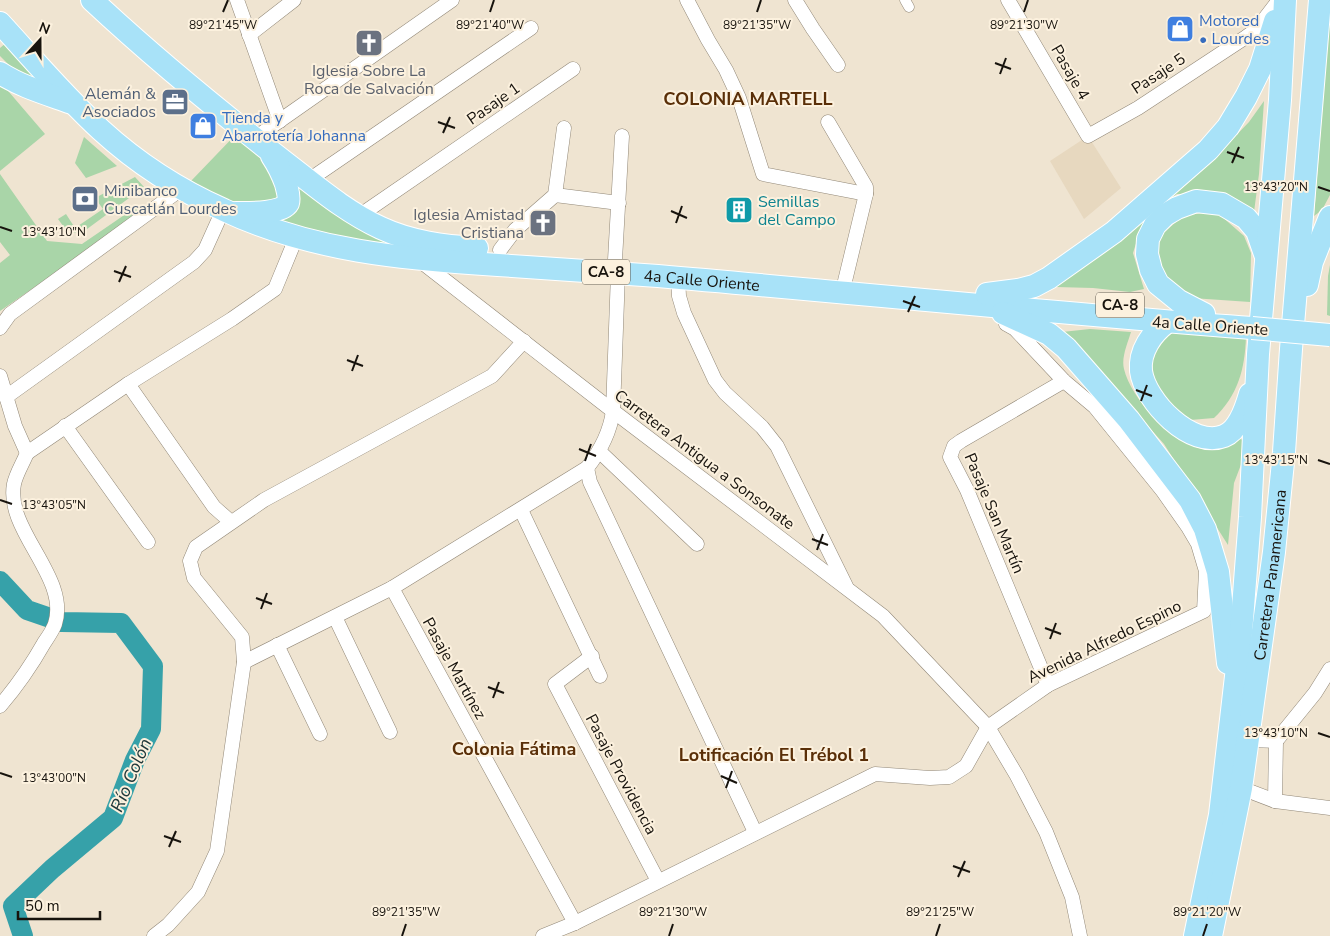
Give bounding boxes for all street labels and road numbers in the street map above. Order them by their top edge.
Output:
street label: Pasaje 4 [1046,41,1095,104]
street label: Pasaje 5 [1127,48,1190,100]
street label: Pasaje 1 [463,77,525,130]
road number: CA-8 [582,260,630,284]
street label: 4a Calle Oriente [643,265,761,297]
road number: CA-8 [1096,292,1144,318]
street label: 4a Calle Oriente [1151,311,1269,341]
street label: Carretera Antigua a Sonsonate [610,385,799,535]
street label: Pasaje San Martín [959,450,1029,577]
street label: Carretera Panamericana [1249,489,1292,662]
street label: Avenida Alfredo Espino [1024,595,1185,689]
street label: Pasaje Martínez [417,614,491,723]
street label: Pasaje Providencia [580,710,662,839]

